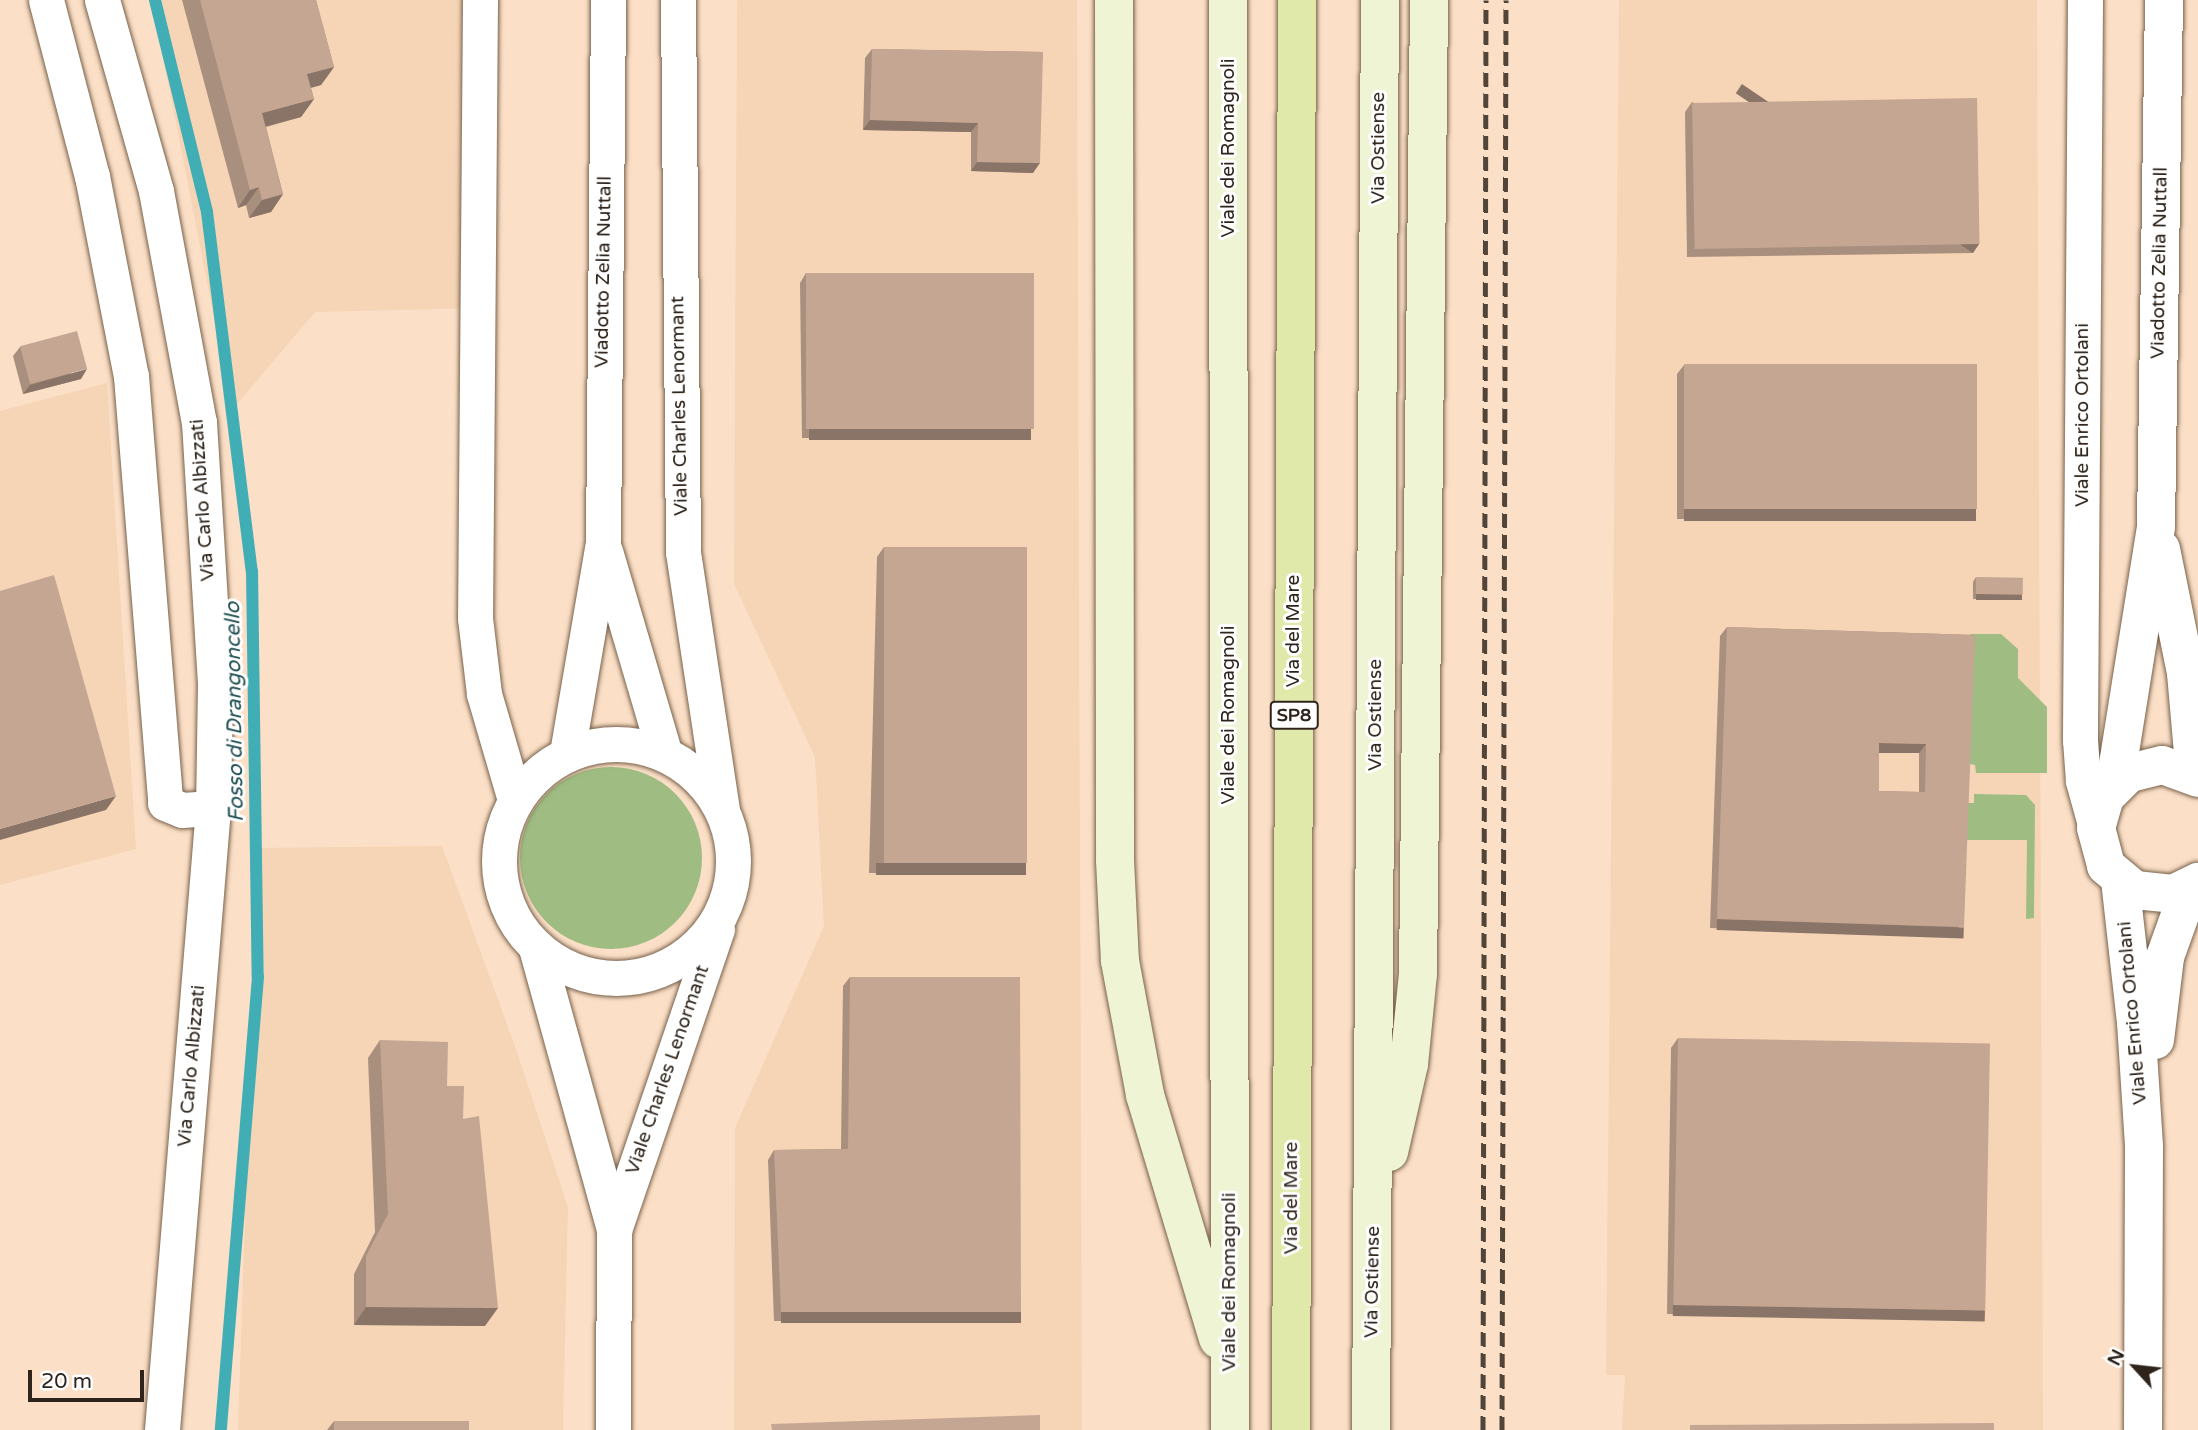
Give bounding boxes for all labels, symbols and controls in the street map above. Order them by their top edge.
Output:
street label: Viale dei Romagnoli [1218,58,1240,238]
street label: Via Ostiense [1368,92,1390,204]
street label: Viadotto Zelia Nuttall [2147,167,2173,359]
street label: Viadotto Zelia Nuttall [591,176,617,368]
street label: Viale Charles Lenormant [667,296,693,516]
street label: Viale Enrico Ortolani [2072,323,2094,507]
street label: Via Carlo Albizzati [186,418,220,582]
street label: Via del Mare [1283,575,1305,687]
water label: Fosso di Drangoncello [220,602,250,822]
street label: Viale dei Romagnoli [1218,625,1240,805]
street label: Via Ostiense [1365,659,1387,771]
road number: SP8 [1270,700,1318,730]
street label: Viale Enrico Ortolani [2114,920,2152,1106]
street label: Viale Charles Lenormant [621,962,715,1178]
street label: Via Carlo Albizzati [174,984,210,1148]
street label: Via del Mare [1281,1142,1303,1254]
street label: Viale dei Romagnoli [1219,1192,1241,1372]
street label: Via Ostiense [1361,1226,1385,1338]
north arrow [2100,1332,2170,1402]
text: N [2103,1346,2130,1369]
scale bar [32,1356,147,1400]
text: 20 m [41,1369,92,1394]

